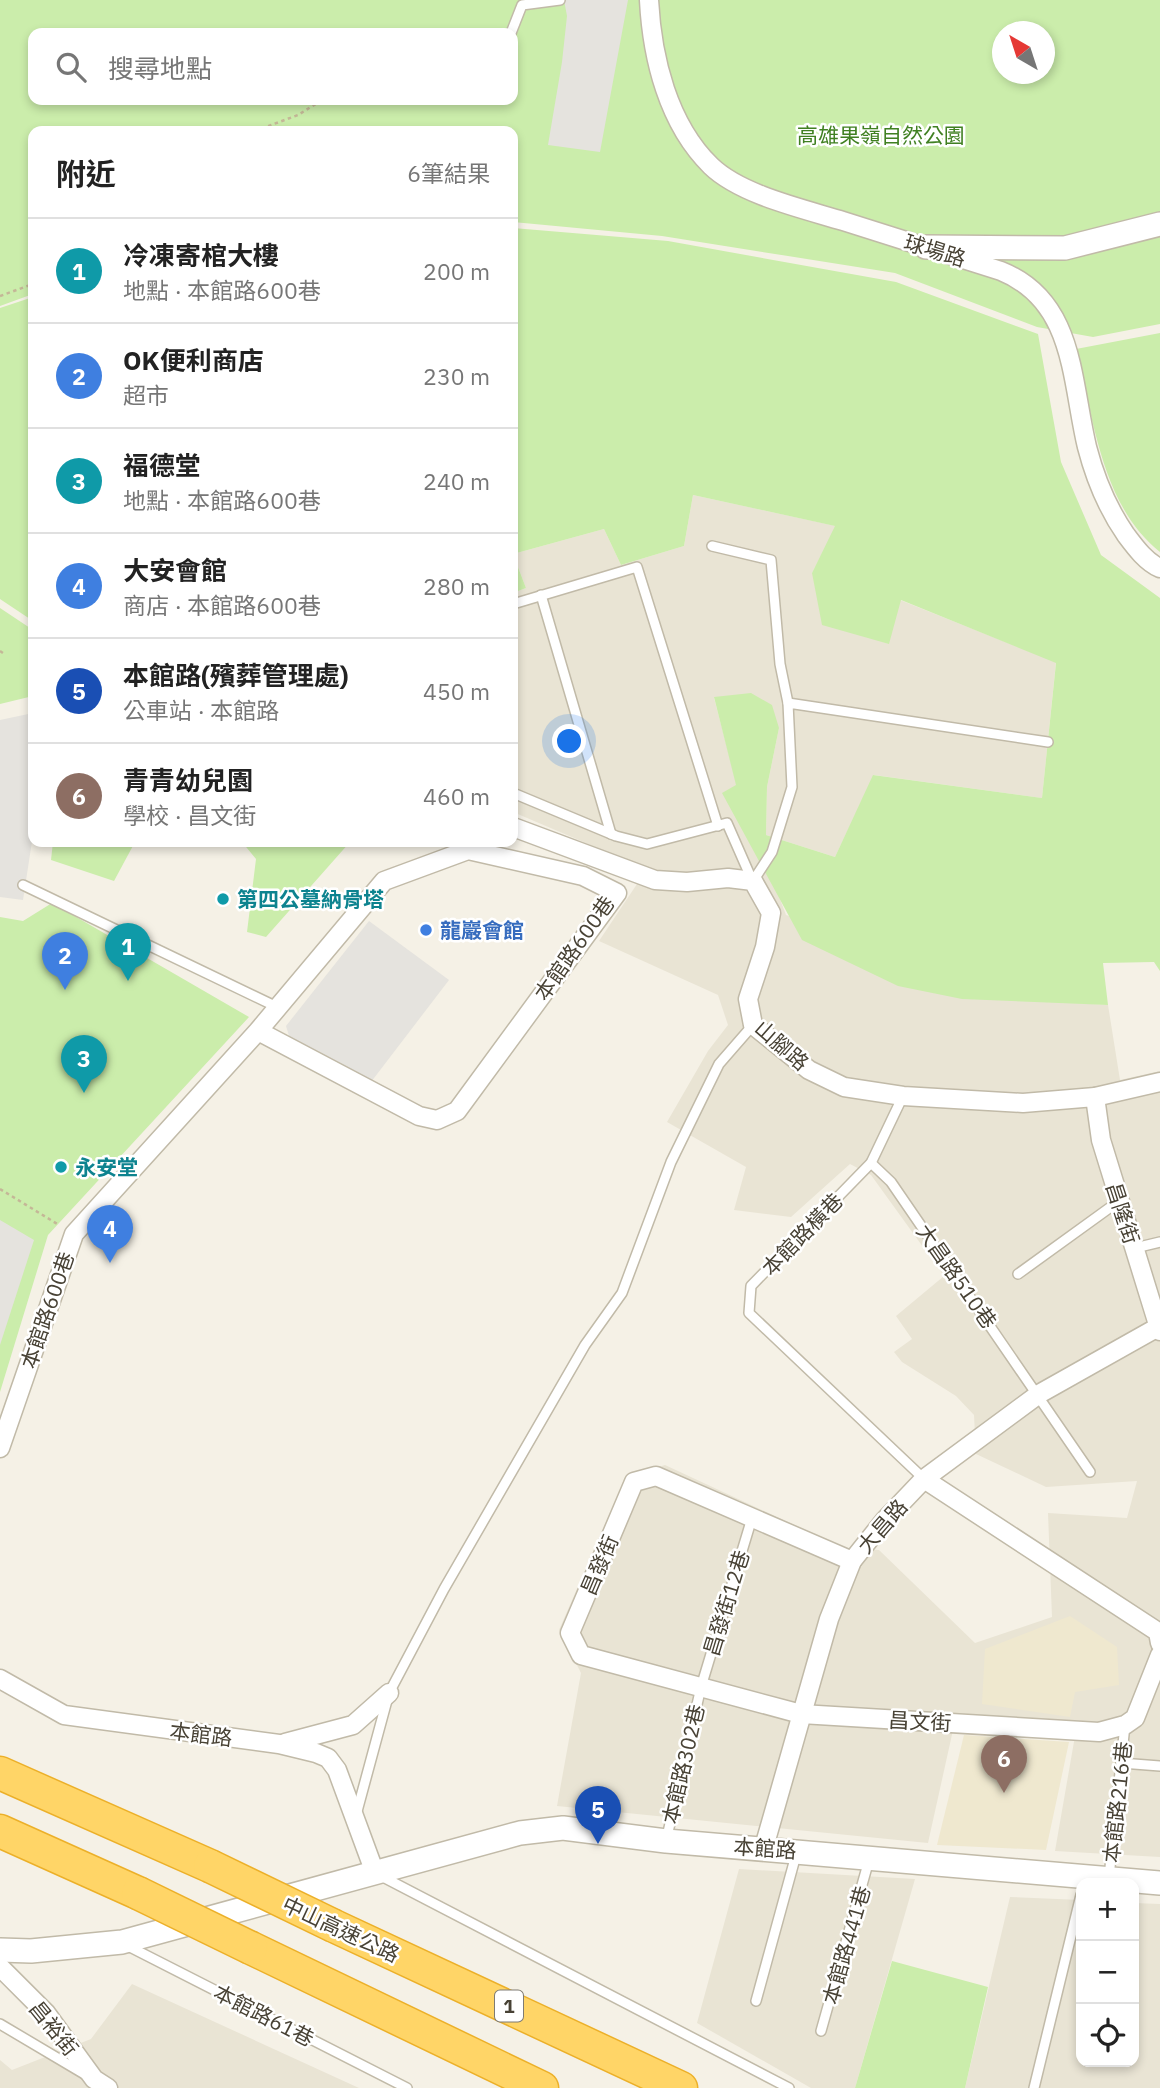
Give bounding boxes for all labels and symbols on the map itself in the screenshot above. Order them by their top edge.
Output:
north arrow [992,21,1055,84]
park label: 高雄果嶺自然公園 [797,121,965,149]
street label: 球場路 [901,227,969,273]
your location [552,724,586,758]
place label: 第四公墓納骨塔 [237,885,384,913]
street label: 本館路600巷 [528,890,620,1006]
marker: 第四公墓納骨塔 [215,891,231,907]
place label: 龍巖會館 [440,916,524,944]
marker: 龍巖會館 [418,922,434,938]
pin: 1 [105,923,151,981]
pin: 2 [42,932,88,990]
street label: 山腳路 [749,1014,815,1076]
pin: 3 [61,1035,107,1093]
place label: 永安堂 [75,1153,138,1181]
marker: 永安堂 [53,1159,69,1175]
street label: 昌隆街 [1100,1179,1146,1247]
street label: 本館路橫巷 [755,1187,849,1281]
pin: 4 [87,1205,133,1263]
street label: 大昌路510巷 [911,1218,1003,1334]
street label: 本館路600巷 [14,1248,80,1372]
street label: 大昌路 [851,1493,913,1559]
street label: 昌發街 [574,1531,624,1599]
street label: 昌發街12巷 [697,1547,755,1659]
street label: 本館路302巷 [656,1702,710,1826]
street label: 昌文街 [888,1705,952,1737]
street label: 本館路 [168,1716,234,1752]
pin: 6 [981,1735,1027,1793]
street label: 本館路216巷 [1097,1740,1137,1864]
pin: 5 [575,1786,621,1844]
street label: 本館路 [733,1832,797,1864]
street label: 本館路441巷 [816,1883,876,2007]
street label: 中山高速公路 [278,1890,404,1968]
street label: 本館路61巷 [209,1978,319,2052]
road number: 1 [495,1990,523,2022]
street label: 昌裕街 [23,1995,85,2061]

